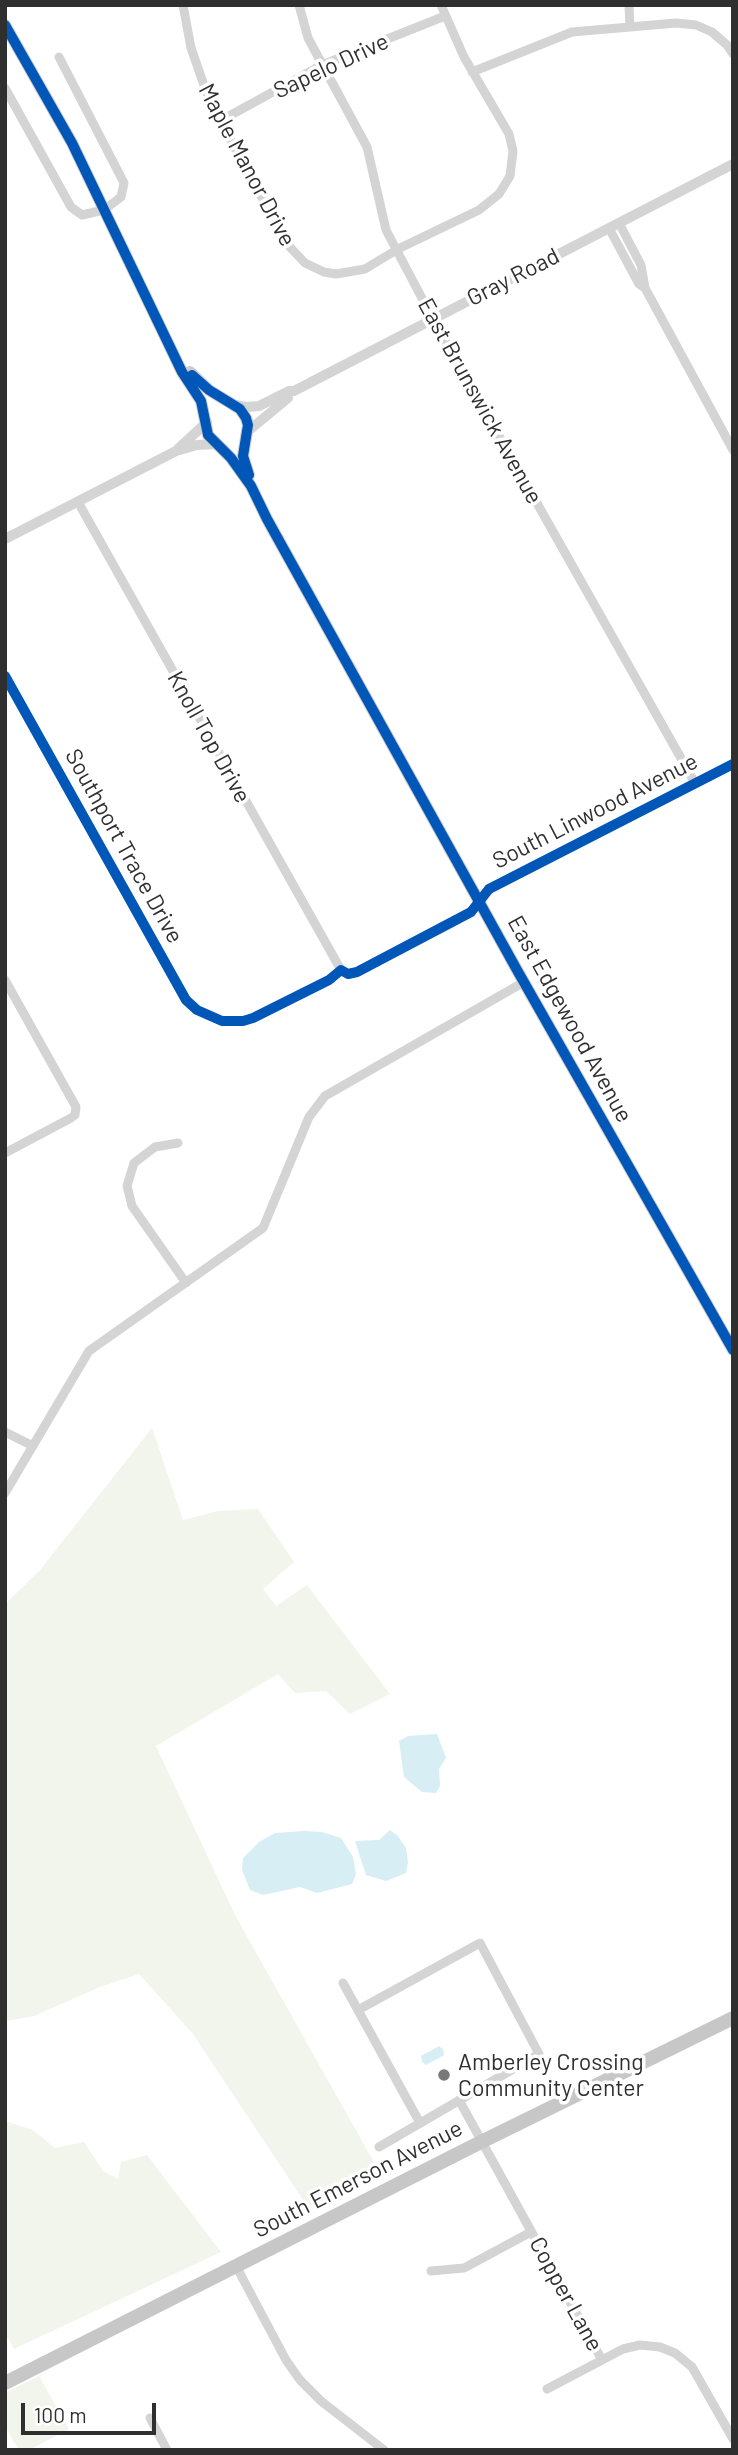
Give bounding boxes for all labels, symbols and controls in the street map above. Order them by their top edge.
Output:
street label: Sapelo Drive [269,27,393,105]
street label: Maple Manor Drive [193,79,301,251]
street label: Gray Road [462,242,564,312]
street label: East Brunswick Avenue [412,293,548,509]
street label: Knoll Top Drive [161,666,257,808]
street label: Southport Trace Drive [59,744,189,948]
street label: South Linwood Avenue [488,747,702,875]
street label: East Edgewood Avenue [502,911,638,1127]
place label: Amberley Crossing Community Center [458,2048,644,2102]
marker: Amberley Crossing Community Center [436,2067,452,2083]
street label: South Emerson Avenue [249,2114,467,2244]
street label: Copper Lane [523,2232,609,2356]
scale bar [24,2388,159,2432]
text: 100 m [34,2402,87,2427]

